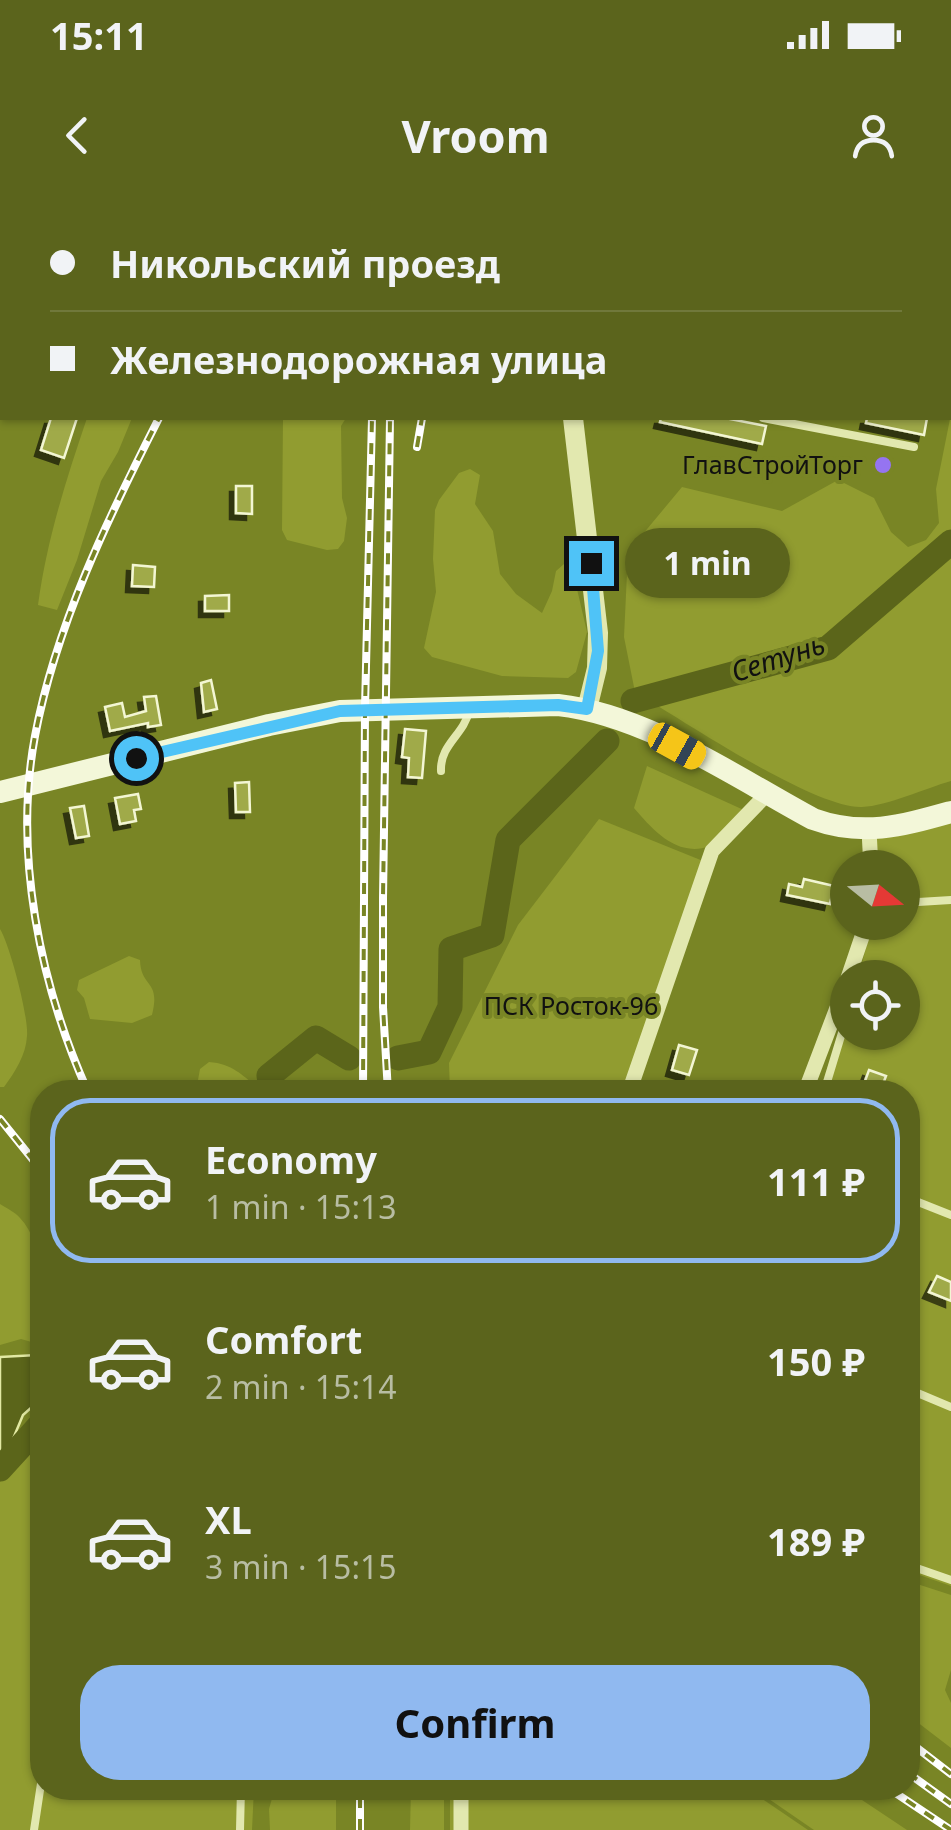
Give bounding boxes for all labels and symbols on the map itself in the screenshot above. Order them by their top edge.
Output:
place label: ГлавСтройТорг [682,447,863,481]
marker: ГлавСтройТорг [872,454,894,476]
callout: 1 min [626,528,791,598]
route end [569,541,614,586]
water label: Сетунь [726,624,830,690]
car [643,718,711,774]
route start [114,736,159,781]
north arrow [830,850,920,940]
park label: ПСК Росток-96 [484,988,658,1022]

